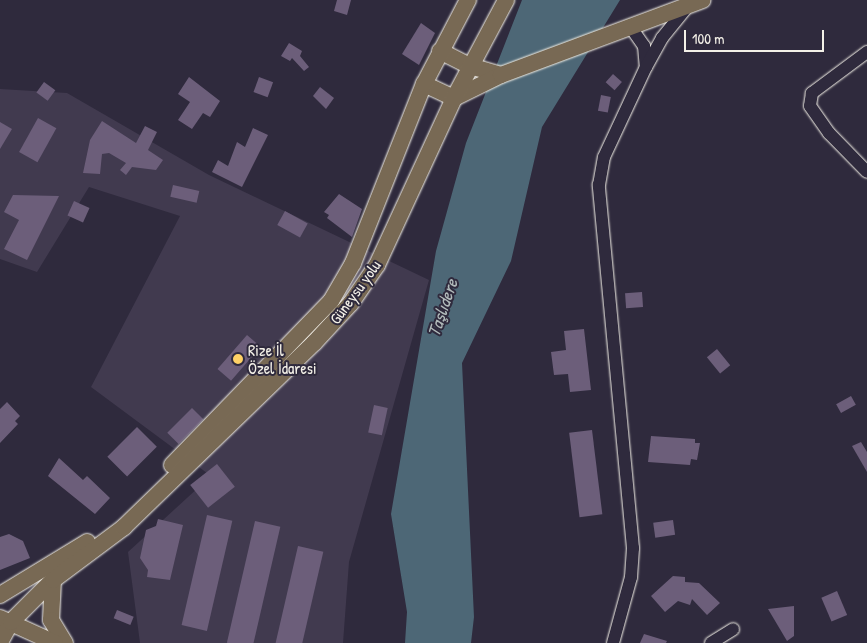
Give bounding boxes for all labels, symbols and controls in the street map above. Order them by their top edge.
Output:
scale bar [687,20,827,52]
text: 100 m [692,28,725,49]
street label: Güneysu yolu [325,256,385,328]
water label: Taşlıdere [423,276,463,340]
place label: Rize İl Özel İdaresi [248,340,317,378]
marker: Rize İl Özel İdaresi [232,353,244,365]

